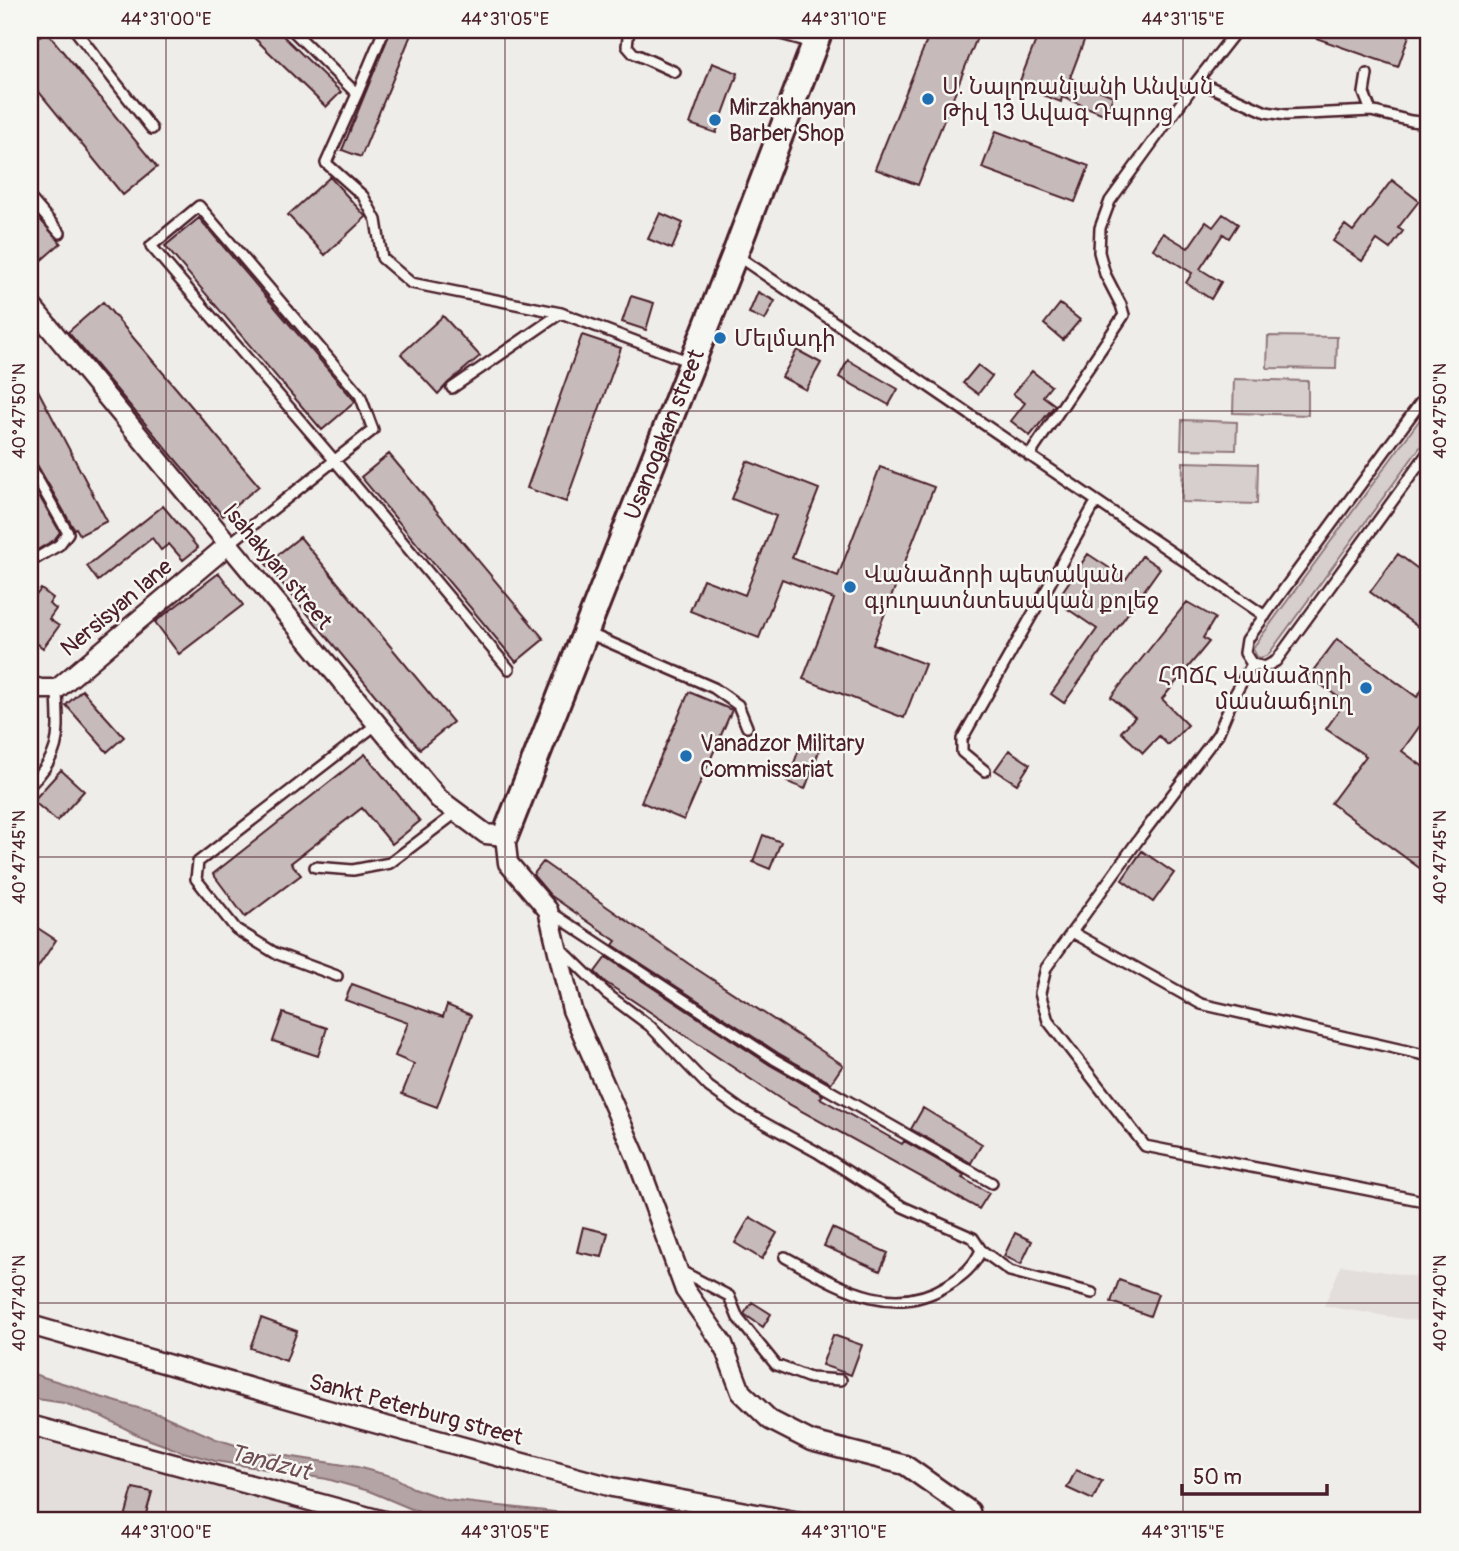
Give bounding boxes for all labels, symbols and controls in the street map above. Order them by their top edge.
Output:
text: 44°31'00"E [121,8,211,31]
text: 44°31'05"E [461,8,549,31]
text: 44°31'10"E [801,8,887,31]
text: 44°31'15"E [1142,8,1224,31]
place label: Ս. Նալղռանյանի Անվան Թիվ 13 Ավագ Դպրոց [942,72,1214,127]
marker: Ս. Նալղռանյանի Անվան Թիվ 13 Ավագ Դպրոց [920,91,936,107]
place label: Mirzakhanyan Barber Shop [729,93,856,148]
marker: Mirzakhanyan Barber Shop [707,112,723,128]
place label: Մելմադի [734,324,836,353]
marker: Մելմադի [712,330,728,346]
street label: Usanogakan street [618,344,711,524]
text: 40°47'50"N [8,363,31,459]
text: 40°47'50"N [1429,363,1452,459]
street label: Isahakyan street [216,497,339,636]
street label: Nersisyan lane [54,552,179,663]
place label: Վանաձորի պետական գյուղատնտեսական քոլեջ [864,560,1159,615]
marker: Վանաձորի պետական գյուղատնտեսական քոլեջ [842,579,858,595]
place label: ՀՊՃՀ Վանաձորի մասնաճյուղ [1158,661,1353,716]
marker: ՀՊՃՀ Վանաձորի մասնաճյուղ [1358,680,1374,696]
place label: Vanadzor Military Commissariat [700,729,865,784]
marker: Vanadzor Military Commissariat [678,748,694,764]
text: 40°47'45"N [8,810,31,904]
text: 40°47'45"N [1429,810,1452,904]
text: 40°47'40"N [8,1255,31,1351]
text: 40°47'40"N [1429,1255,1452,1351]
street label: Sankt Peterburg street [306,1367,527,1452]
water label: Tandzut [227,1438,315,1488]
scale bar [1182,1453,1328,1497]
text: 50 m [1193,1464,1242,1491]
text: 44°31'00"E [121,1521,211,1544]
text: 44°31'05"E [461,1521,549,1544]
text: 44°31'10"E [801,1521,887,1544]
text: 44°31'15"E [1142,1521,1224,1544]

